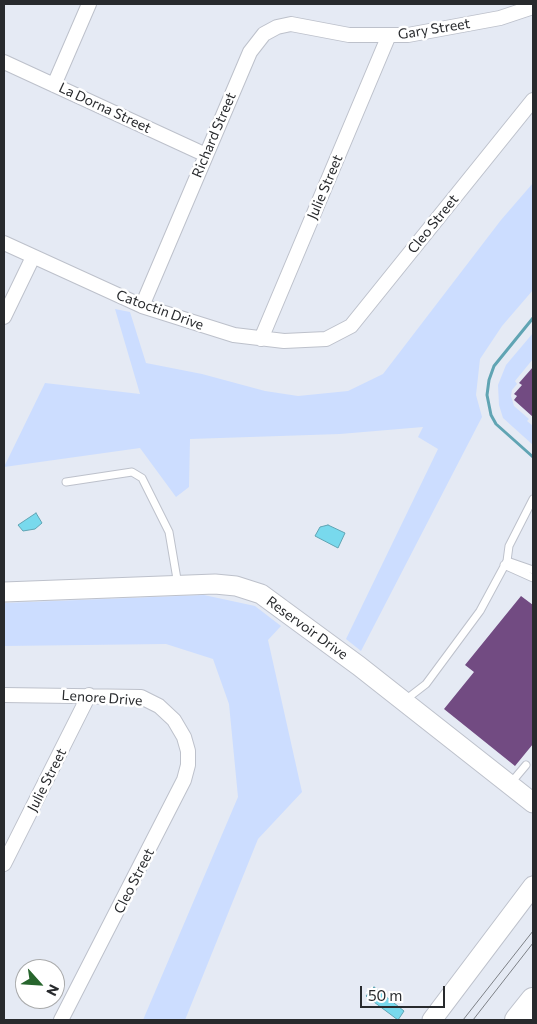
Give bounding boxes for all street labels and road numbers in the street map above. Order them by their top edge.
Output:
street label: Gary Street [397,15,471,43]
street label: La Dorna Street [56,79,154,137]
street label: Richard Street [189,90,239,180]
street label: Julie Street [304,152,346,222]
street label: Cleo Street [404,191,462,257]
street label: Catoctin Drive [114,286,206,334]
street label: Reservoir Drive [263,593,351,663]
street label: Lenore Drive [61,687,143,709]
street label: Julie Street [24,746,70,814]
street label: Cleo Street [110,845,158,917]

